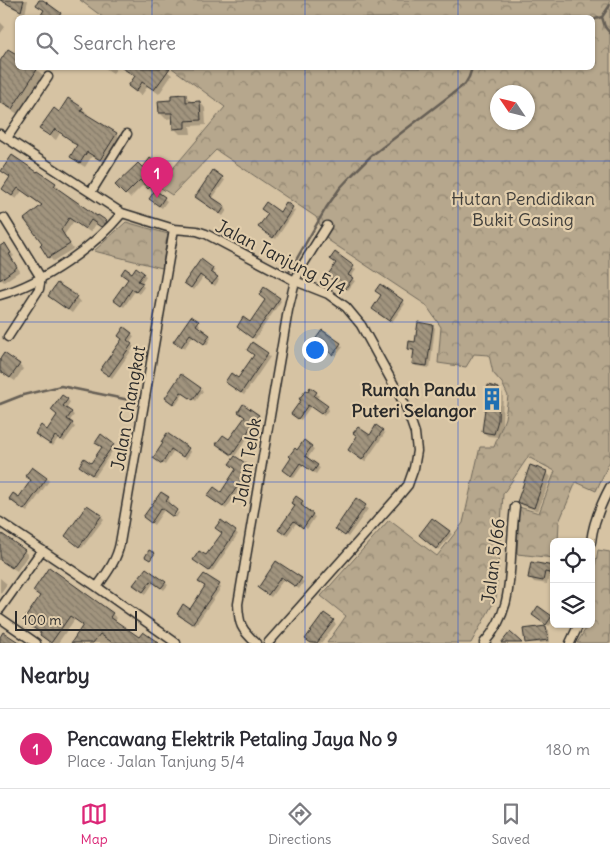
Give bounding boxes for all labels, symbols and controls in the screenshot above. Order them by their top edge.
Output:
search box [15,15,595,70]
icon: search [33,29,61,57]
text: Search here [73,31,176,55]
north arrow [490,85,535,130]
pin: 1 [141,157,173,198]
park label: Hutan Pendidikan Bukit Gasing [451,187,595,231]
street label: Jalan Tanjung 5/4 [212,214,350,300]
your location [302,337,328,363]
street label: Jalan Changkat [106,344,150,472]
place label: Rumah Pandu Puteri Selangor [351,378,477,422]
building icon: Rumah Pandu Puteri Selangor [479,386,505,412]
street label: Jalan Telok [228,416,266,508]
street label: Jalan 5/66 [476,517,510,605]
map controls [550,538,595,628]
button: locate [550,538,595,583]
button: layers [550,583,595,628]
scale bar [15,608,138,631]
text: 100 m [22,611,62,629]
text: Nearby [20,662,90,689]
text: Pencawang Elektrik Petaling Jaya No 9 [67,727,398,751]
text: 1 [33,739,39,759]
text: 180 m [546,739,590,759]
text: Place · Jalan Tanjung 5/4 [67,751,245,771]
tab: Map [80,800,108,848]
tab: Directions [268,800,331,848]
tab: Saved [492,800,530,848]

